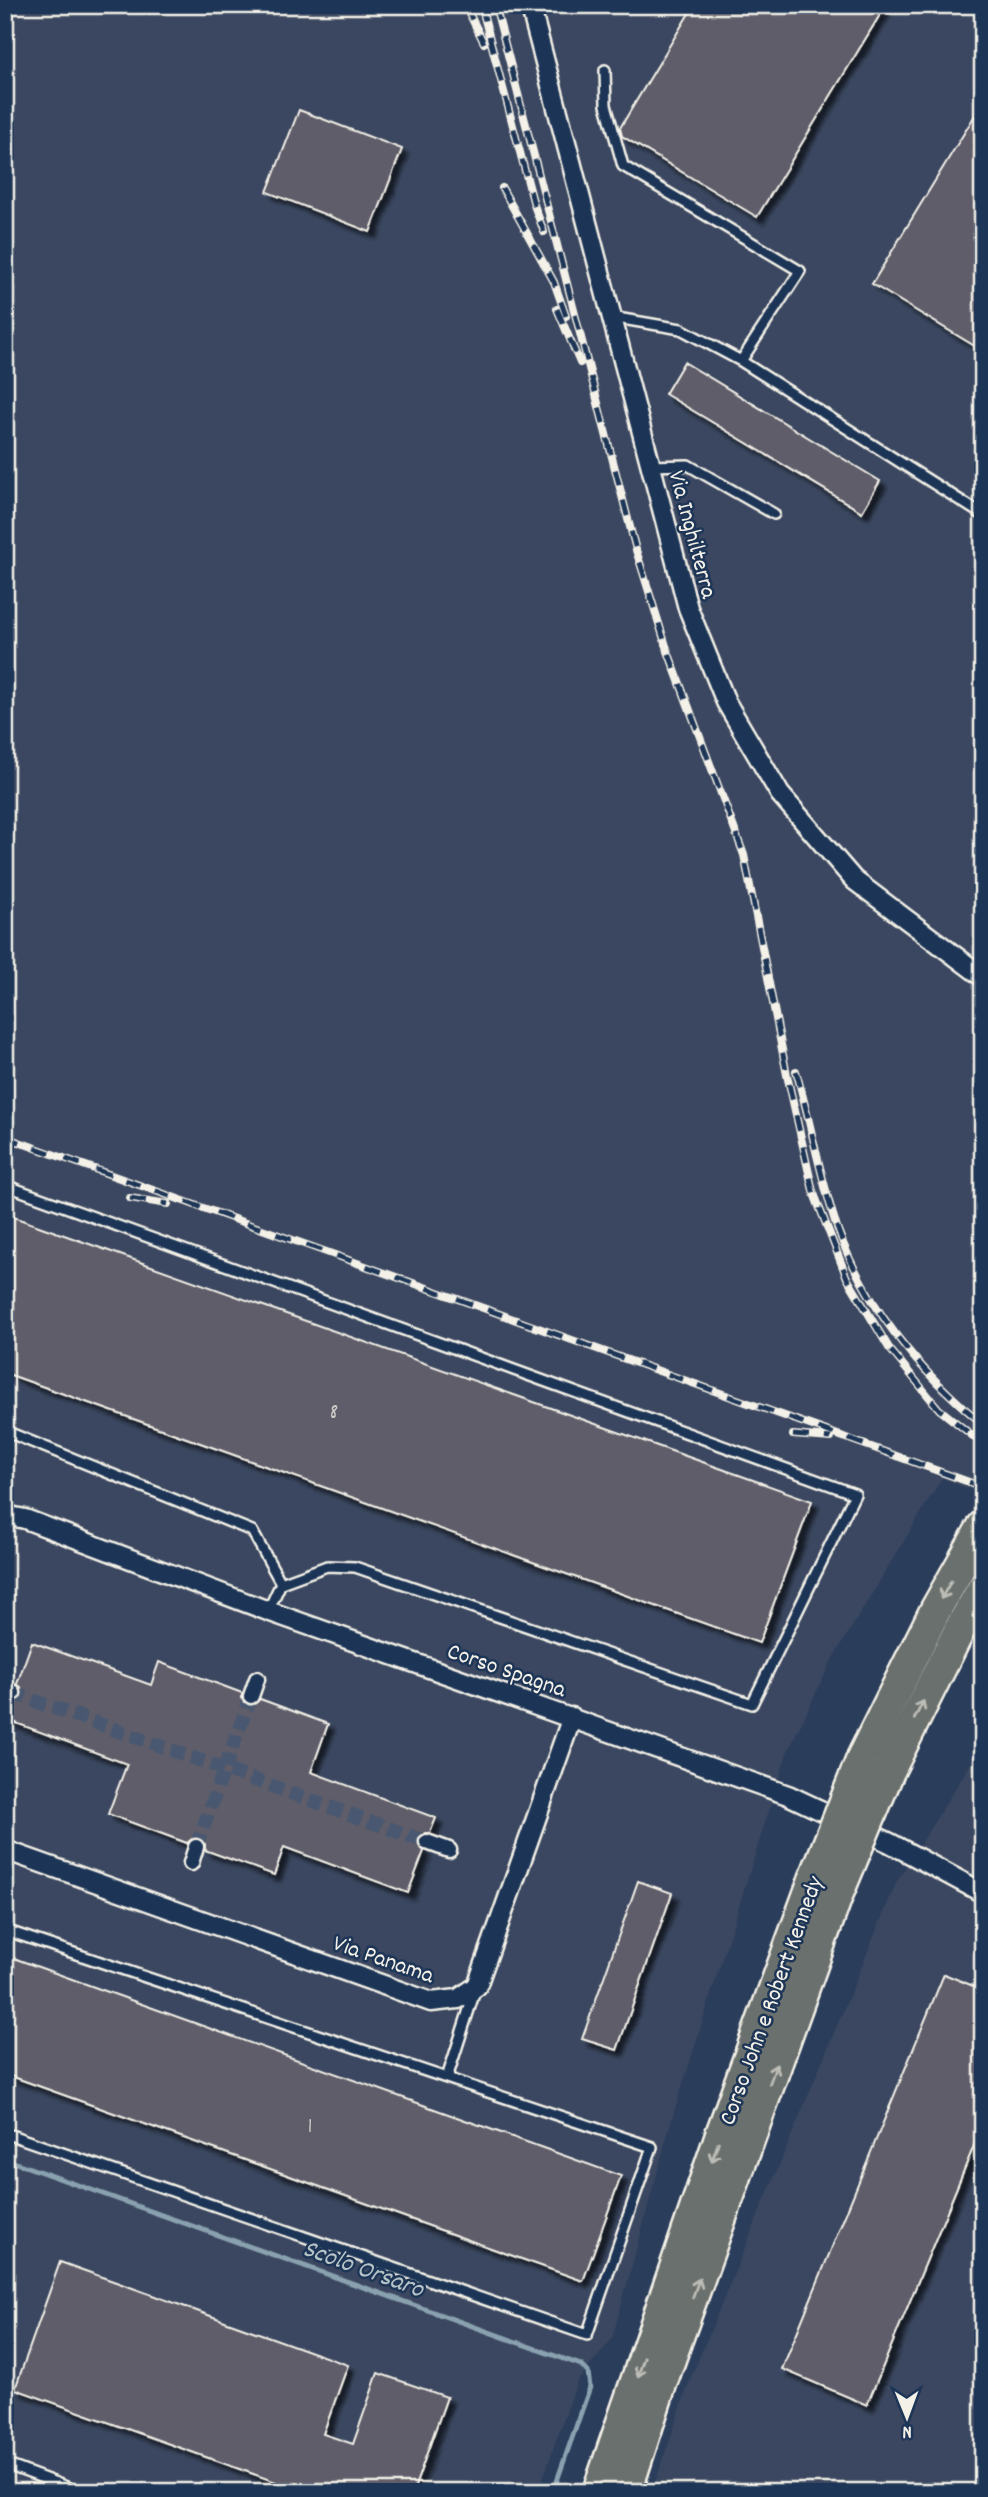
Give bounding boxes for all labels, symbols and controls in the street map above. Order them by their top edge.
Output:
street label: Via Inghilterra [658,467,725,603]
house number: 8 [330,1399,338,1429]
one-way arrow [939,1580,953,1600]
street label: Corso Spagna [442,1636,571,1708]
one-way arrow [913,1700,927,1721]
street label: Corso John e Robert Kennedy [712,1871,834,2130]
street label: Via Panama [328,1928,439,1994]
one-way arrow [768,2064,780,2086]
house number: 1 [308,2113,312,2143]
one-way arrow [708,2140,720,2162]
water label: Scolo Orsaro [297,2231,430,2310]
one-way arrow [691,2278,703,2300]
one-way arrow [634,2355,646,2377]
north arrow [872,2382,942,2452]
text: N [902,2417,912,2444]

